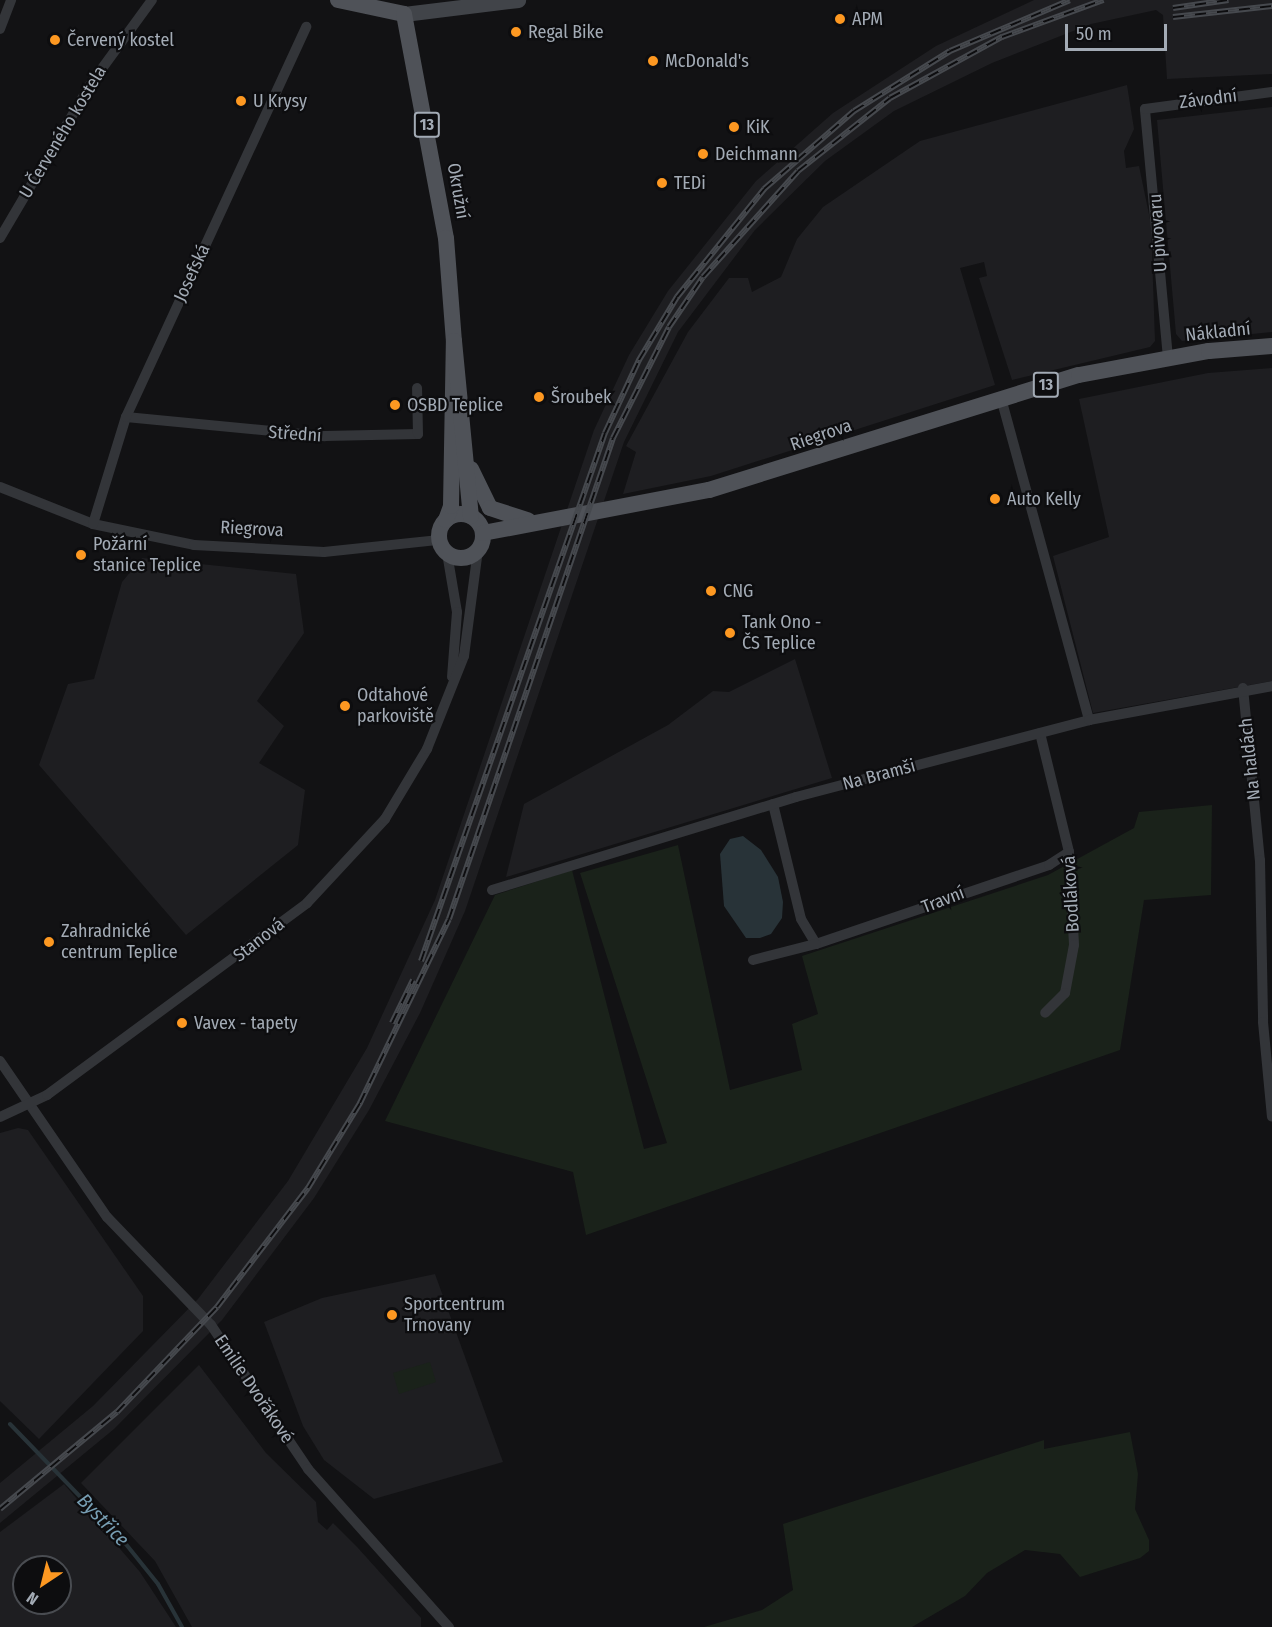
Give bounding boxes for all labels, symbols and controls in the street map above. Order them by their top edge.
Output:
place label: APM [852,8,883,30]
marker: APM [833,12,847,26]
scale bar [1068,12,1170,50]
place label: Regal Bike [528,21,604,43]
text: 50 m [1076,23,1112,45]
marker: Regal Bike [509,25,523,39]
place label: Červený kostel [67,29,174,51]
marker: Červený kostel [48,33,62,47]
place label: McDonald's [665,50,749,72]
marker: McDonald's [646,54,660,68]
street label: U Červeného kostela [15,62,111,202]
street label: Závodní [1178,85,1238,113]
place label: U Krysy [253,90,307,112]
marker: U Krysy [234,94,248,108]
road number: 13 [414,112,440,138]
place label: KiK [746,116,770,138]
marker: KiK [727,120,741,134]
place label: Deichmann [715,143,798,165]
marker: Deichmann [696,147,710,161]
street label: Okružní [442,161,474,221]
place label: TEDi [674,172,706,194]
marker: TEDi [655,176,669,190]
street label: U pivovaru [1144,193,1172,273]
street label: Josefská [169,241,215,305]
street label: Nákladní [1184,318,1252,346]
road number: 13 [1032,372,1060,398]
place label: Šroubek [551,386,611,408]
marker: Šroubek [532,390,546,404]
place label: OSBD Teplice [407,394,503,416]
marker: OSBD Teplice [388,398,402,412]
street label: Riegrova [787,414,855,456]
street label: Střední [268,421,322,447]
place label: Auto Kelly [1007,488,1081,510]
marker: Auto Kelly [988,492,1002,506]
street label: Riegrova [220,517,284,541]
place label: Požární stanice Teplice [93,534,201,576]
marker: Požární stanice Teplice [74,548,88,562]
place label: CNG [723,580,753,602]
marker: CNG [704,584,718,598]
place label: Tank Ono - ČS Teplice [742,612,821,654]
marker: Tank Ono - ČS Teplice [723,626,737,640]
place label: Odtahové parkoviště [357,685,434,728]
marker: Odtahové parkoviště [338,699,352,713]
street label: Na haldách [1235,717,1265,801]
street label: Na Bramši [840,755,918,795]
street label: Bodláková [1058,855,1084,933]
street label: Travní [919,882,967,918]
street label: Stanová [229,913,289,967]
place label: Zahradnické centrum Teplice [61,921,178,964]
marker: Zahradnické centrum Teplice [42,935,56,949]
place label: Vavex - tapety [194,1012,298,1034]
marker: Vavex - tapety [175,1016,189,1030]
place label: Sportcentrum Trnovany [404,1294,505,1336]
marker: Sportcentrum Trnovany [385,1308,399,1322]
street label: Emilie Dvořákové [210,1331,298,1447]
water label: Bystřice [72,1489,134,1551]
north arrow [12,1555,72,1615]
text: N [23,1588,42,1609]

